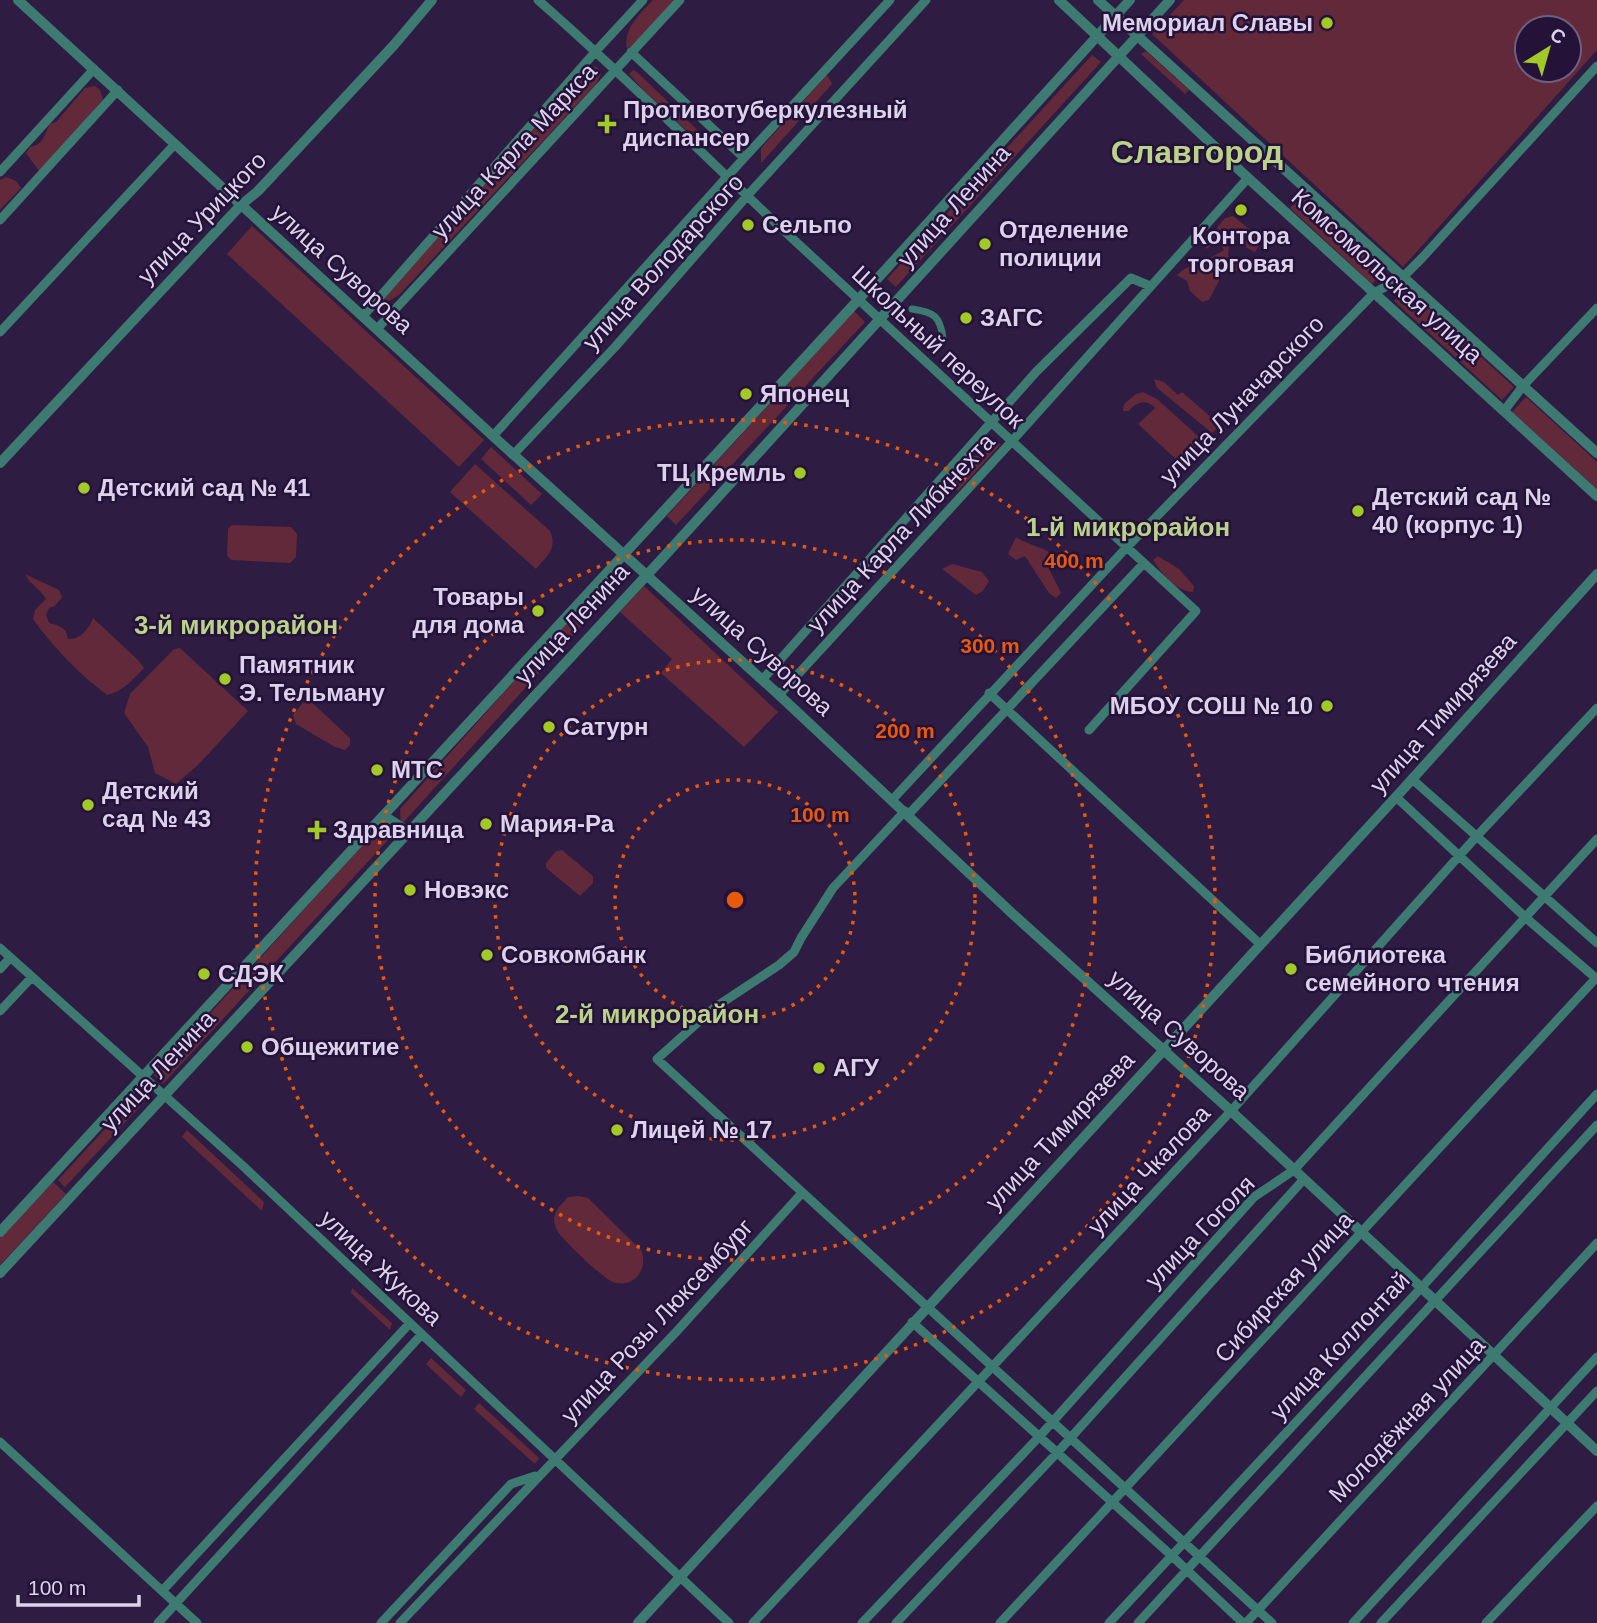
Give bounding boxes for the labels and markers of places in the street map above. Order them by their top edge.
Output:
place label: Мемориал Славы [1102,9,1313,36]
marker: Мемориал Славы [1319,15,1335,31]
place label: Противотуберкулезный диспансер [623,96,908,151]
marker: Противотуберкулезный диспансер [597,114,617,134]
marker: Контора торговая [1233,202,1249,218]
place label: Сельпо [762,211,852,238]
place label: Отделение полиции [999,216,1129,271]
marker: Сельпо [740,217,756,233]
place label: Контора торговая [1188,222,1294,277]
marker: Отделение полиции [977,236,993,252]
place label: ЗАГС [980,304,1043,331]
marker: ЗАГС [958,310,974,326]
place label: Японец [760,380,849,407]
marker: Японец [738,386,754,402]
place label: ТЦ Кремль [657,459,786,486]
marker: ТЦ Кремль [792,465,808,481]
place label: Детский сад № 41 [98,474,310,501]
marker: Детский сад № 41 [76,480,92,496]
place label: Детский сад № 40 (корпус 1) [1372,483,1551,538]
marker: Детский сад № 40 (корпус 1) [1350,503,1366,519]
place label: Товары для дома [412,583,525,638]
marker: Товары для дома [530,603,546,619]
place label: Памятник Э. Тельману [239,651,386,706]
marker: Памятник Э. Тельману [217,671,233,687]
place label: МБОУ СОШ № 10 [1110,692,1313,719]
marker: МБОУ СОШ № 10 [1319,698,1335,714]
place label: Сатурн [563,713,649,740]
marker: Сатурн [541,719,557,735]
place label: МТС [391,756,443,783]
marker: МТС [369,762,385,778]
place label: Детский сад № 43 [102,777,211,832]
marker: Детский сад № 43 [80,797,96,813]
place label: Мария-Ра [500,810,615,837]
place label: Здравница [333,816,464,843]
marker: Мария-Ра [478,816,494,832]
marker: Здравница [307,820,327,840]
place label: Новэкс [424,876,509,903]
marker: Новэкс [402,882,418,898]
centre of rings [723,888,747,912]
place label: Совкомбанк [501,941,647,968]
place label: Библиотека семейного чтения [1305,941,1520,996]
marker: Совкомбанк [479,947,495,963]
place label: СДЭК [218,960,284,987]
marker: Библиотека семейного чтения [1283,961,1299,977]
marker: СДЭК [196,966,212,982]
place label: Общежитие [261,1033,399,1060]
marker: Общежитие [239,1039,255,1055]
place label: АГУ [833,1054,880,1081]
marker: АГУ [811,1060,827,1076]
place label: Лицей № 17 [631,1116,772,1143]
marker: Лицей № 17 [609,1122,625,1138]

